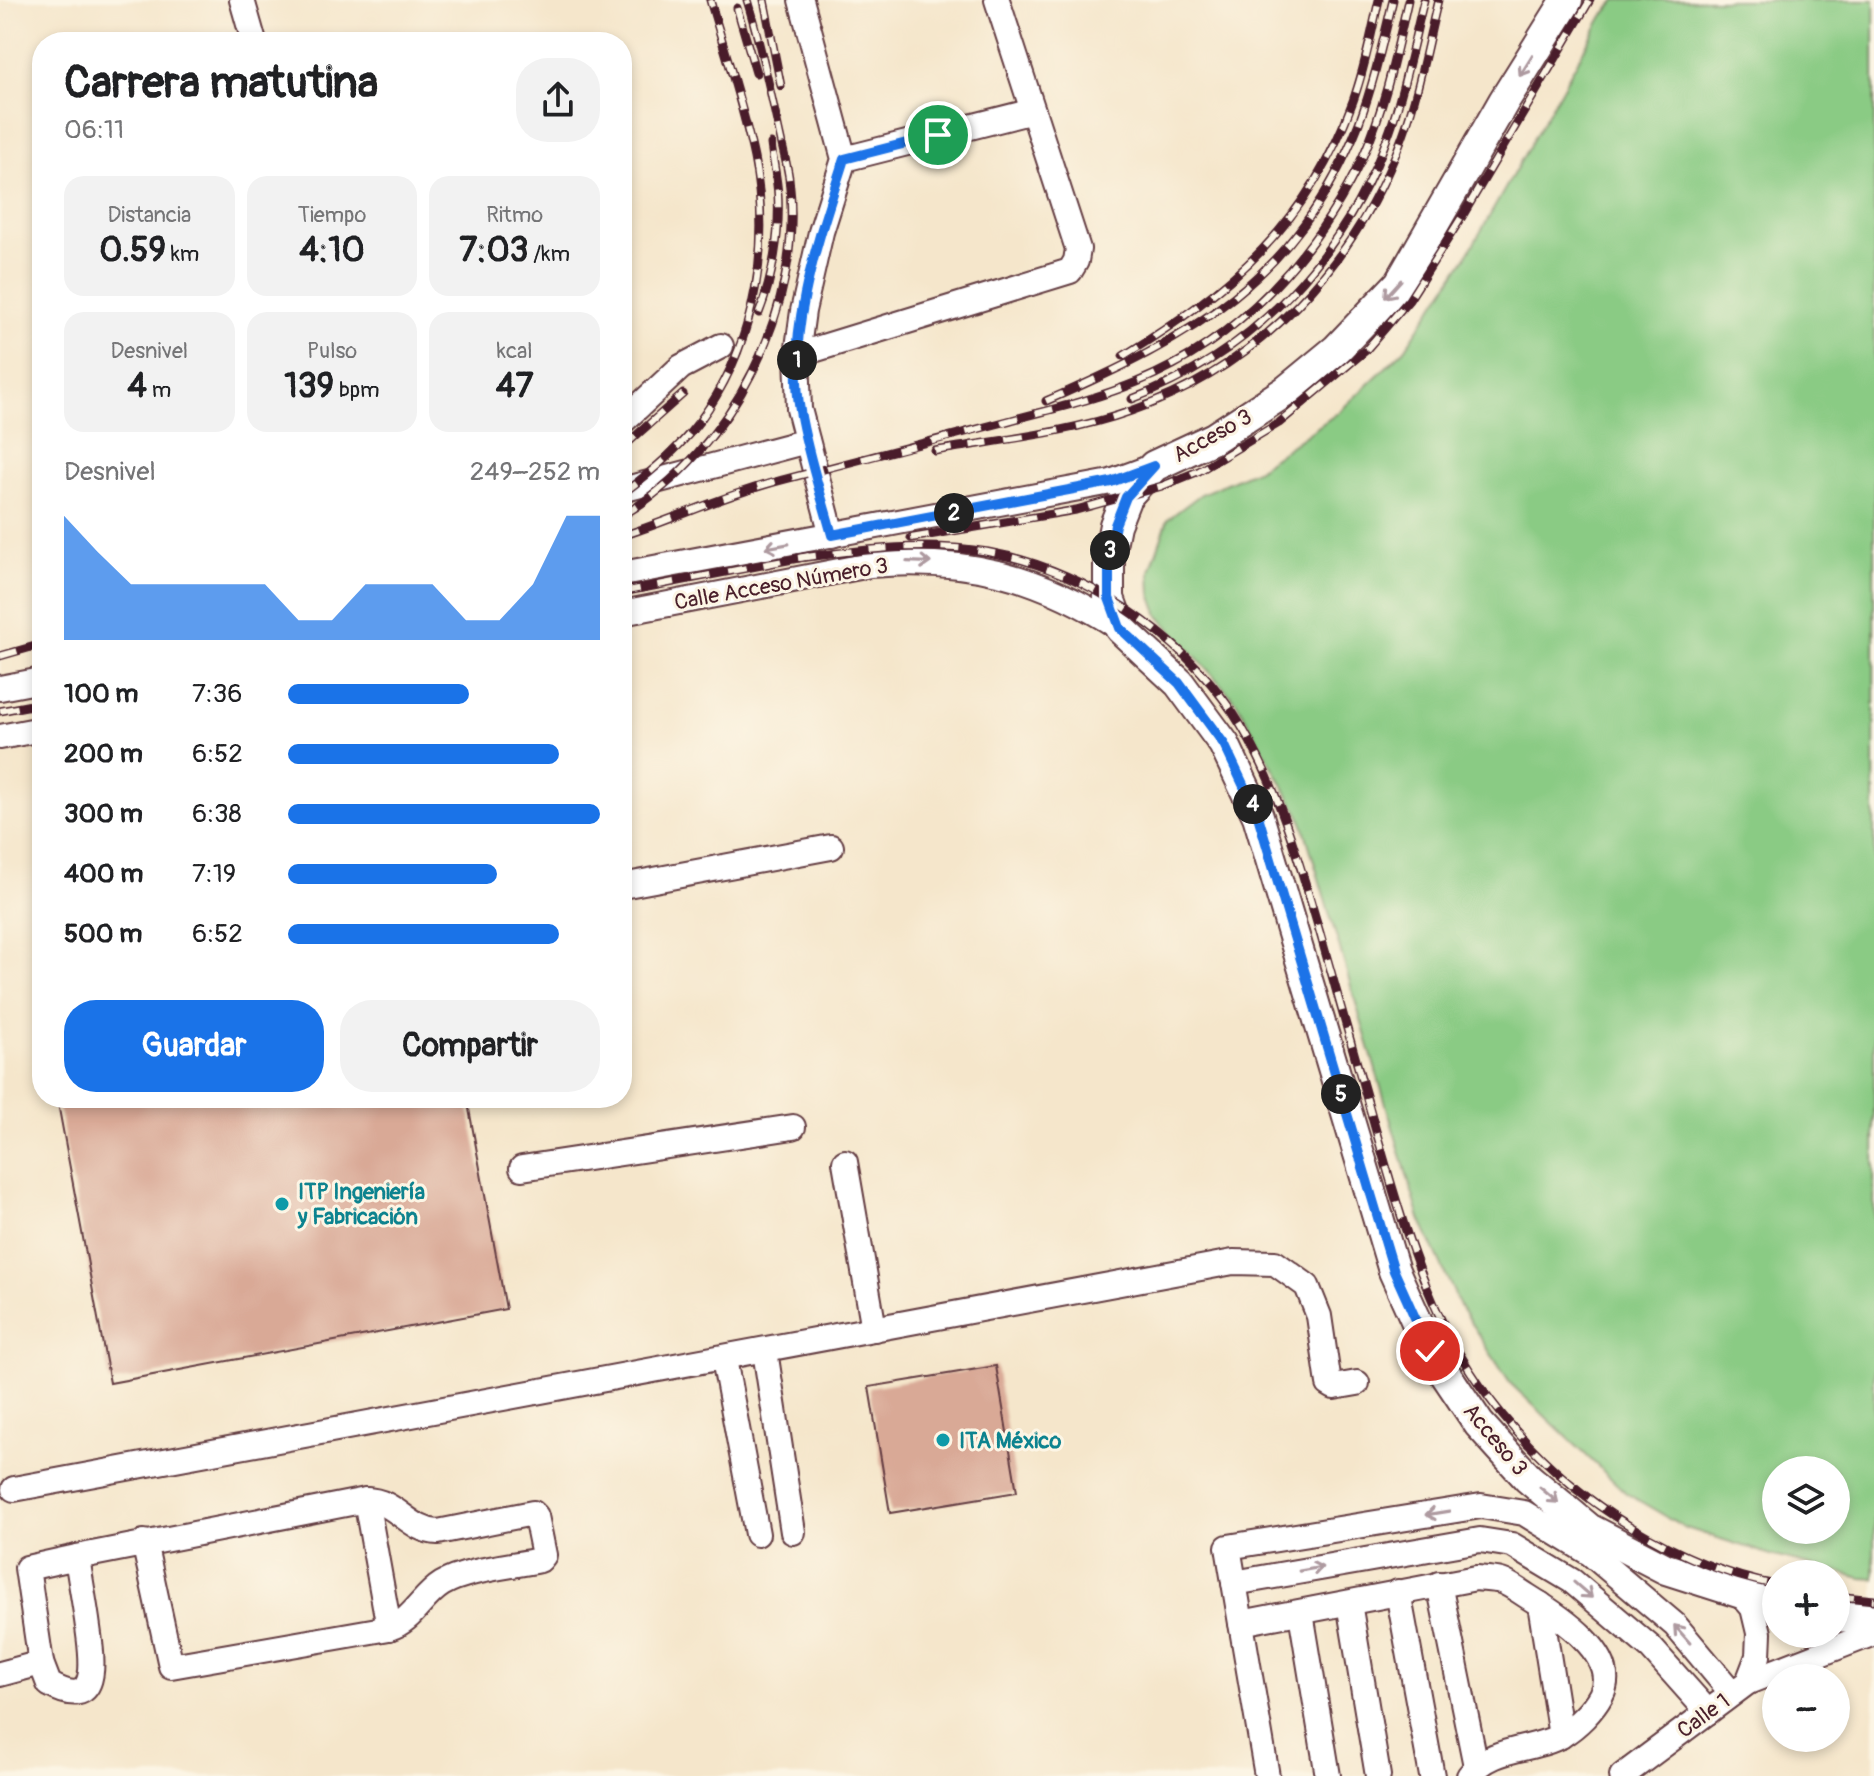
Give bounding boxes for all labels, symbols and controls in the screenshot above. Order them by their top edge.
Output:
one-way arrow [1517,54,1533,77]
text: Carrera matutina [64,56,378,111]
button: share [516,58,600,142]
pin [904,101,972,169]
icon: arrive [916,113,960,157]
text: 06:11 [64,114,124,146]
text: Distancia [107,201,191,229]
text: Tiempo [298,201,366,229]
text: Ritmo [486,201,543,229]
text: 0.59 [99,229,166,272]
text: 4:10 [299,229,365,272]
text: 7:03 [459,229,529,272]
text: km [166,240,199,268]
text: /km [529,240,570,268]
one-way arrow [1384,279,1402,299]
text: Desnivel [111,337,188,365]
text: Pulso [307,337,357,365]
text: kcal [497,337,533,365]
pin: 1 [777,340,817,380]
text: 1 [793,346,801,374]
text: 4 [127,365,147,408]
text: 139 [284,365,334,408]
text: 47 [496,365,534,408]
text: m [147,376,171,404]
text: bpm [334,376,380,404]
street label: Acceso 3 [1168,403,1257,469]
text: Desnivel [64,456,156,488]
text: 249–252 m [470,456,600,488]
pin: 2 [934,493,974,533]
text: 2 [948,499,960,527]
pin: 3 [1090,530,1130,570]
text: 3 [1104,536,1116,564]
one-way arrow [765,539,790,554]
street label: Calle Acceso Número 3 [672,551,890,617]
one-way arrow [905,555,932,570]
text: 100 m [64,678,138,710]
text: 7:36 [192,678,242,710]
text: 200 m [64,738,143,770]
text: 6:52 [192,738,243,770]
pin: 4 [1233,784,1273,824]
text: 4 [1247,790,1259,818]
text: 300 m [64,798,143,830]
text: 6:38 [192,798,242,830]
text: 400 m [64,858,143,890]
text: 7:19 [192,858,236,890]
text: 500 m [64,918,142,950]
text: 6:52 [192,918,243,950]
button: Guardar [64,1000,324,1092]
button: Compartir [340,1000,600,1092]
pin: 5 [1321,1074,1361,1114]
text: 5 [1335,1080,1347,1108]
place label: ITP Ingeniería y Fabricación [297,1178,425,1231]
marker: ITP Ingeniería y Fabricación [273,1195,291,1213]
pin [1396,1317,1464,1385]
icon: check [1408,1329,1452,1373]
street label: Acceso 3 [1457,1398,1534,1482]
place label: ITA México [959,1427,1061,1455]
marker: ITA México [934,1431,952,1449]
map controls [1762,1456,1850,1752]
button: layers [1762,1456,1850,1544]
one-way arrow [1538,1486,1558,1504]
one-way arrow [1425,1506,1450,1521]
button: + [1762,1560,1850,1648]
one-way arrow [1298,1561,1323,1576]
one-way arrow [1572,1581,1592,1599]
one-way arrow [1673,1624,1691,1644]
button: − [1762,1664,1850,1752]
street label: Calle 1 [1672,1687,1735,1744]

